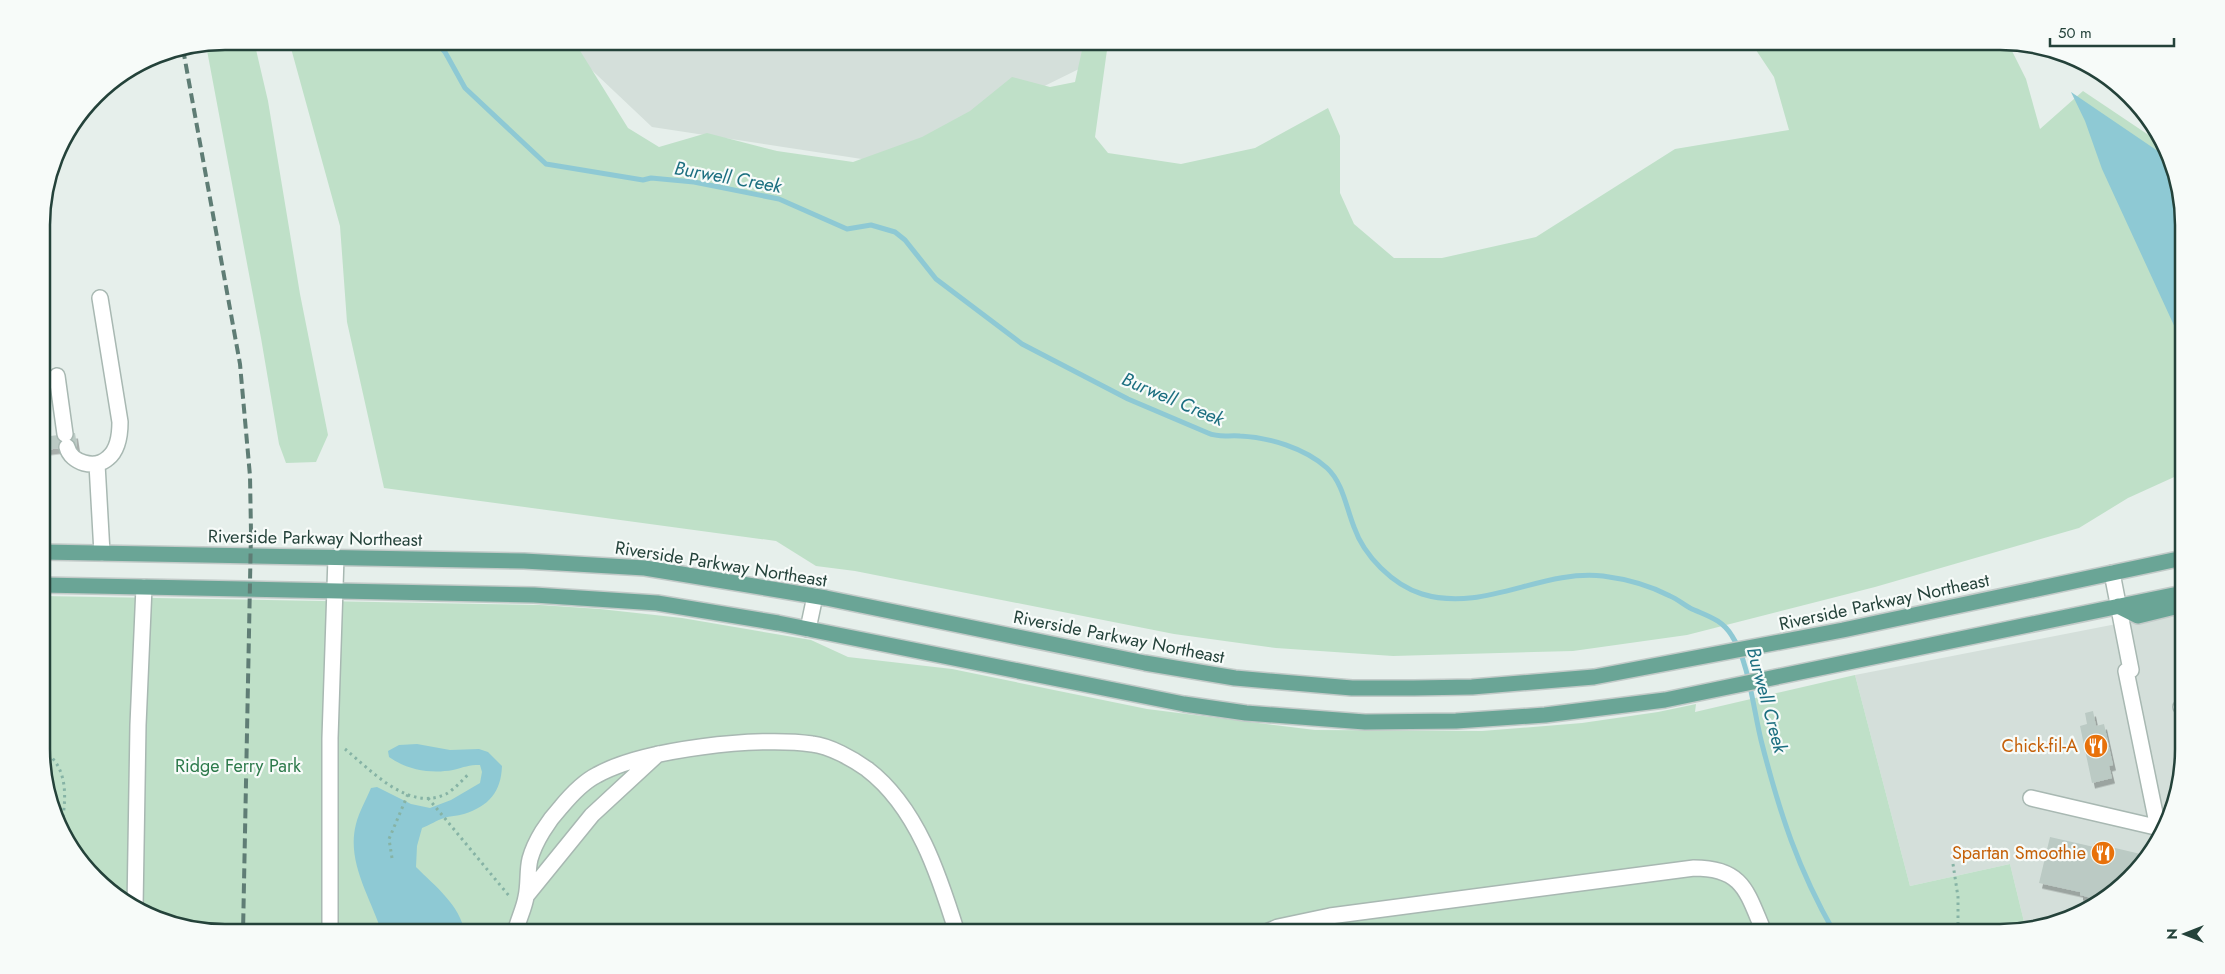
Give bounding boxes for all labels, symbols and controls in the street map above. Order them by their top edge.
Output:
scale bar [2050,15,2174,47]
text: 50 m [2058,22,2092,44]
water label: Burwell Creek [672,154,785,200]
water label: Burwell Creek [1118,365,1229,433]
street label: Riverside Parkway Northeast [208,523,423,553]
street label: Riverside Parkway Northeast [613,534,830,594]
street label: Riverside Parkway Northeast [1776,567,1992,637]
street label: Riverside Parkway Northeast [1011,604,1227,670]
water label: Burwell Creek [1740,644,1794,757]
place label: Chick-fil-A [2002,733,2078,759]
restaurant icon: Chick-fil-A [2083,733,2109,759]
park label: Ridge Ferry Park [175,753,301,779]
place label: Spartan Smoothie [1952,840,2086,866]
restaurant icon: Spartan Smoothie [2090,840,2116,866]
north arrow [2160,909,2210,959]
text: N [2162,928,2182,940]

